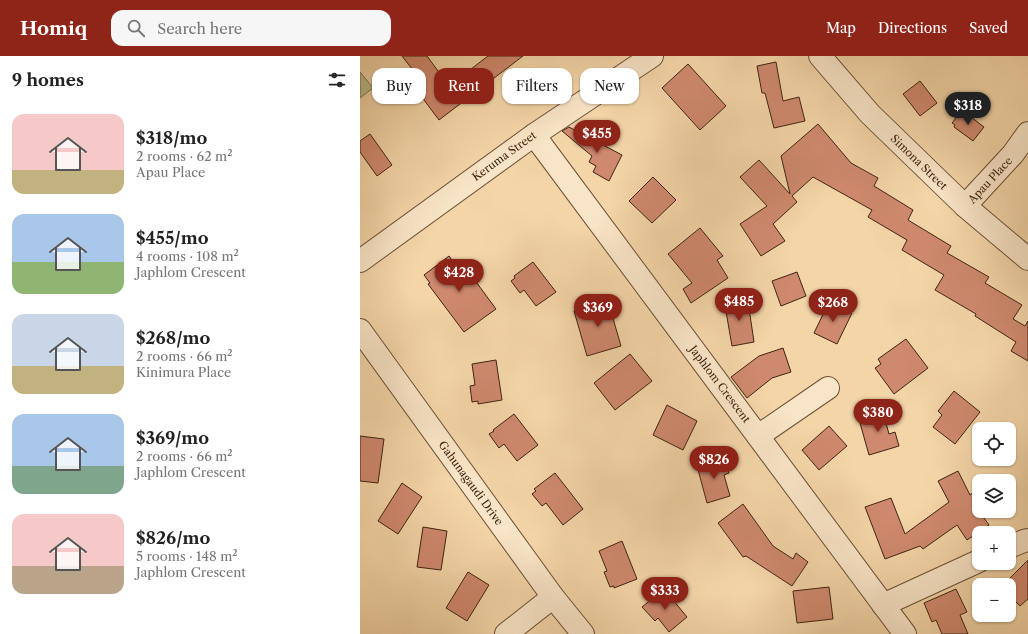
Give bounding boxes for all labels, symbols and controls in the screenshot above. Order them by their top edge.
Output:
search box [111,10,391,46]
text: Homiq [20,17,87,40]
icon: search [125,17,147,39]
text: Search here [157,19,242,38]
text: Map [826,19,856,37]
text: Directions [878,19,947,37]
text: Saved [969,19,1008,37]
chip: Buy [372,68,426,104]
chip: Rent [434,68,494,104]
chip: Filters [502,68,572,104]
chip: New [580,68,639,104]
icon: filters [326,69,348,91]
text: 9 homes [12,70,84,90]
pin: $318 [944,92,992,126]
text: $318 [954,97,982,113]
pin: $455 [573,120,621,154]
text: $455 [582,125,612,141]
text: $318/mo [136,128,207,148]
street label: Keruma Street [469,128,539,184]
icon: home [44,130,92,178]
street label: Simona Street [888,131,950,193]
text: 2 rooms · 62 m² [136,148,233,164]
street label: Apau Place [964,154,1015,207]
text: Apau Place [136,164,205,180]
text: $455/mo [136,228,208,248]
icon: home [44,230,92,278]
text: 4 rooms · 108 m² [136,248,239,264]
pin: $428 [435,259,483,293]
text: Japhlom Crescent [136,264,246,280]
text: $428 [444,264,474,280]
pin: $485 [715,288,763,322]
pin: $268 [809,289,857,323]
text: $485 [724,293,754,309]
pin: $369 [574,294,622,328]
text: $268 [818,294,848,310]
text: $369 [583,299,613,315]
text: $268/mo [136,328,210,348]
icon: home [44,330,92,378]
street label: Japhlom Crescent [685,341,754,425]
text: 2 rooms · 66 m² [136,348,233,364]
text: Kinimura Place [136,364,231,380]
pin: $380 [854,399,902,433]
text: $380 [863,404,893,420]
map controls [972,422,1016,622]
button: locate [972,422,1016,466]
text: $369/mo [136,428,209,448]
icon: home [44,430,92,478]
street label: Gahunagaudi Drive [436,438,506,528]
pin: $826 [690,446,738,480]
text: 2 rooms · 66 m² [136,448,233,464]
text: $826 [699,451,729,467]
text: Japhlom Crescent [136,464,246,480]
button: layers [972,474,1016,518]
button: + [972,526,1016,570]
text: $826/mo [136,528,210,548]
icon: home [44,530,92,578]
text: 5 rooms · 148 m² [136,548,238,564]
text: Japhlom Crescent [136,564,246,580]
pin: $333 [641,577,689,611]
button: − [972,578,1016,622]
text: $333 [650,582,680,598]

